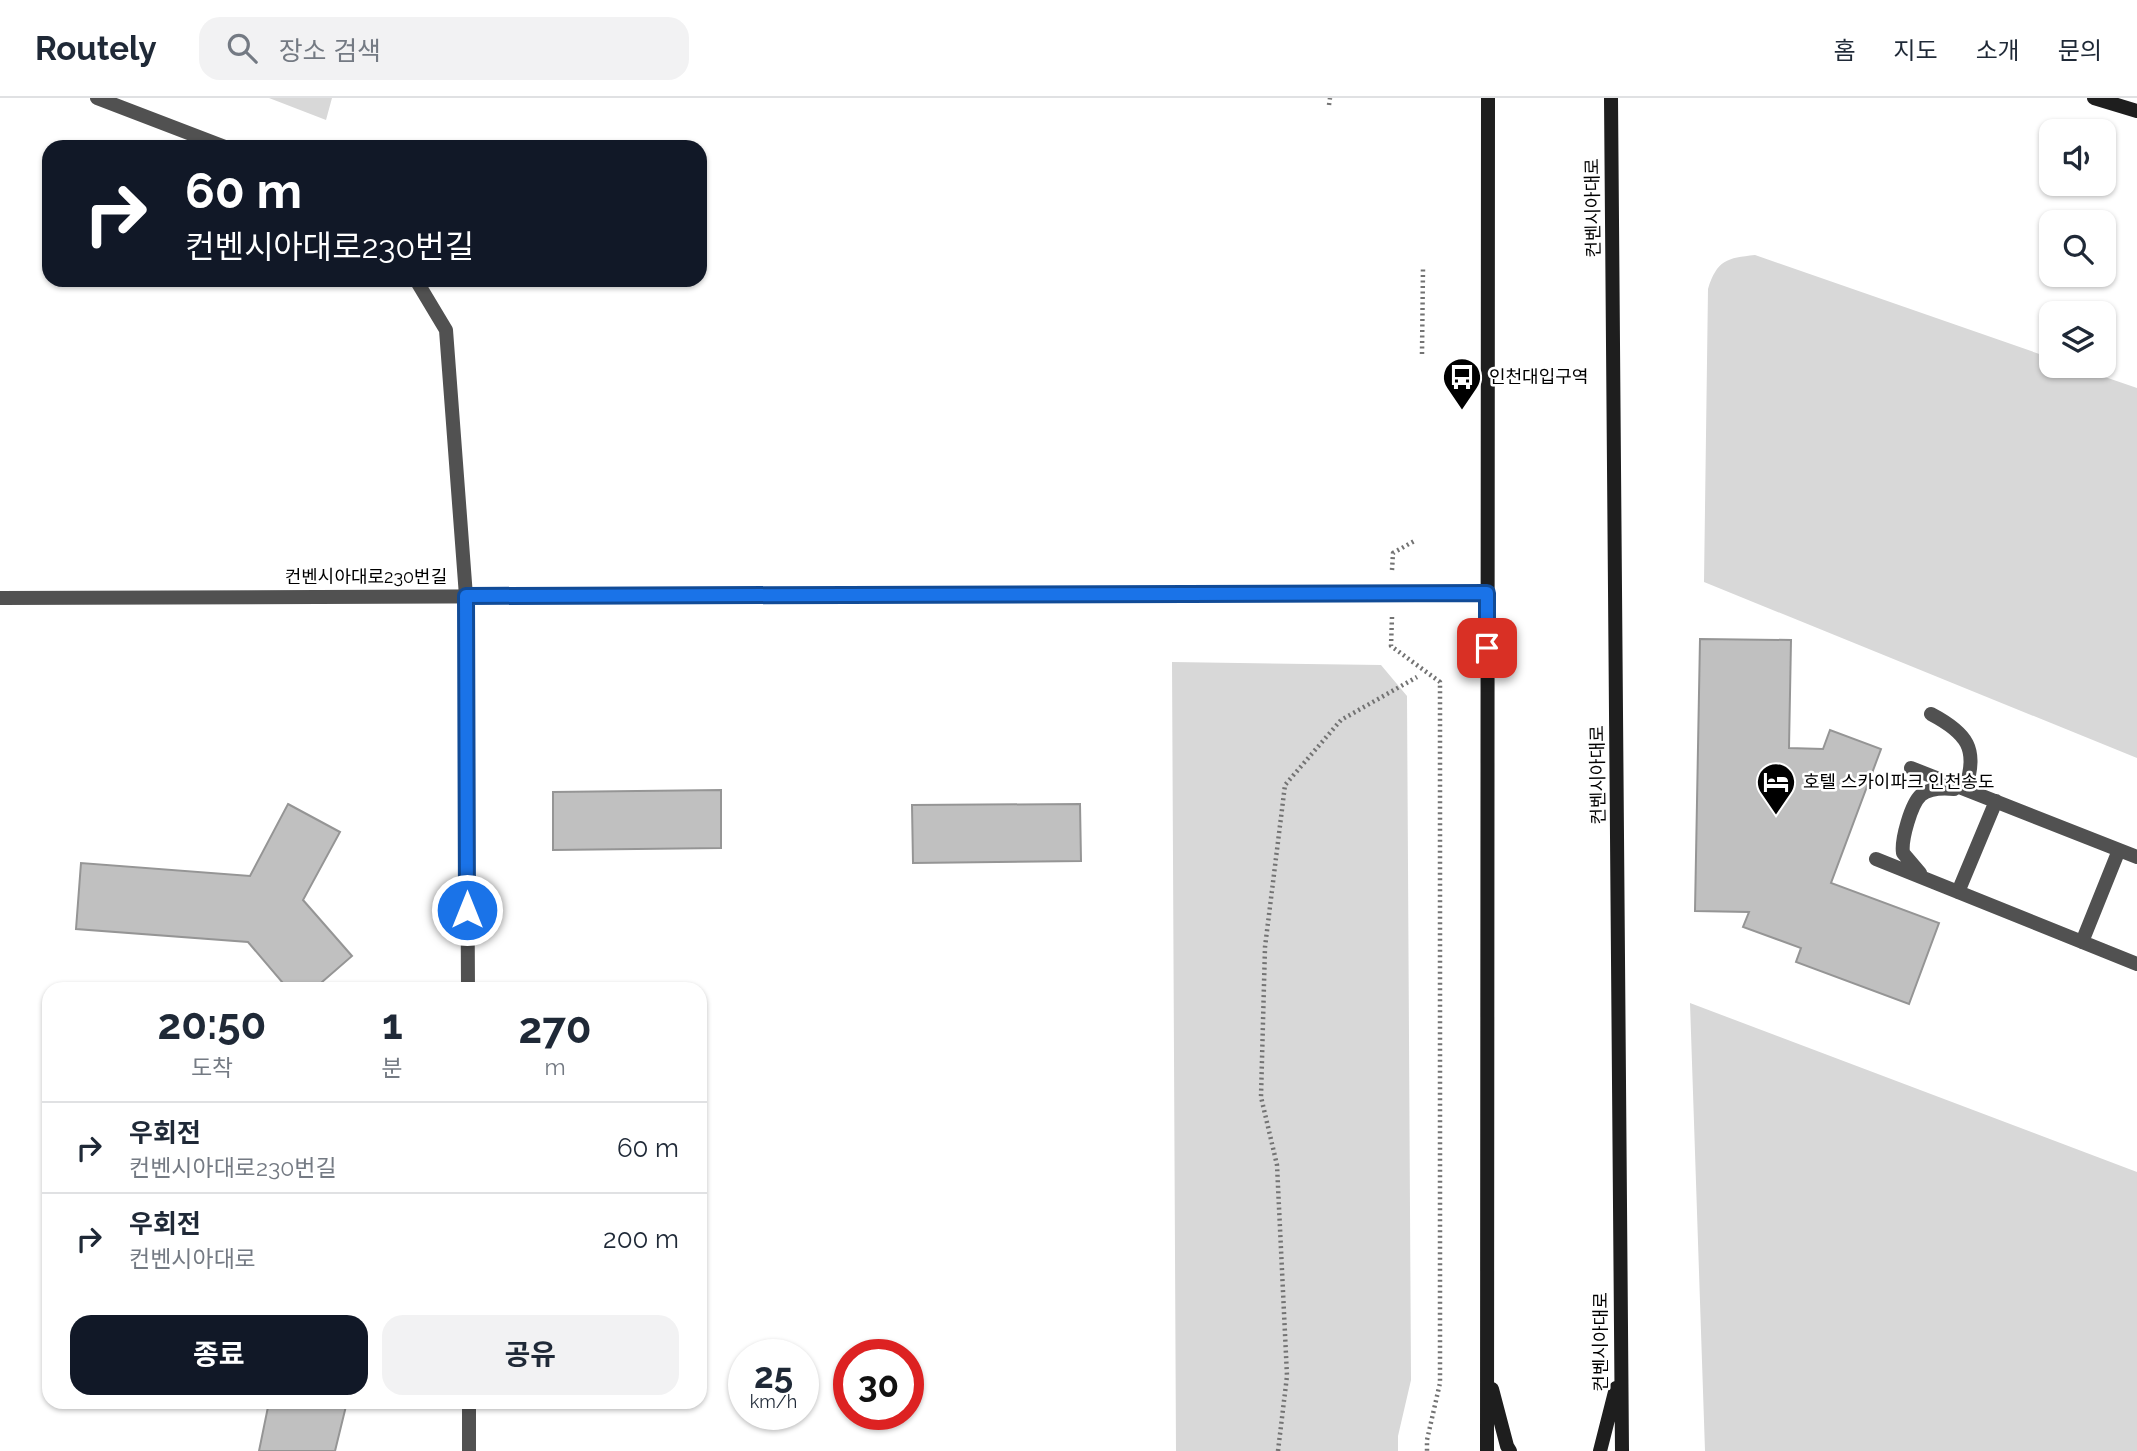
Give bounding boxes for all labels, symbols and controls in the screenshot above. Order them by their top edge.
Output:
search box [199,17,689,80]
text: Routely [35,29,157,68]
icon: search [223,29,261,67]
text: 장소 검색 [279,36,381,66]
text: 홈 [1833,36,1855,65]
text: 지도 [1893,36,1938,65]
text: 소개 [1976,36,2020,65]
text: 문의 [2058,36,2102,65]
map controls [2039,119,2116,378]
button: sound [2039,119,2116,196]
street label: 컨벤시아대로 [1581,158,1604,258]
text: 60 m [185,162,302,219]
icon: right [70,168,161,259]
button: search [2039,210,2116,287]
text: 컨벤시아대로230번길 [185,228,474,265]
button: layers [2039,301,2116,378]
bus stop icon: 인천대입구역 [1441,356,1483,411]
place label: 인천대입구역 [1489,366,1588,387]
street label: 컨벤시아대로230번길 [285,566,447,587]
pin [1457,618,1517,678]
icon: arrive [1468,629,1506,667]
street label: 컨벤시아대로 [1586,725,1609,825]
hotel icon: 호텔 스카이파크 인천송도 [1755,761,1797,816]
place label: 호텔 스카이파크 인천송도 [1803,771,1994,792]
position arrow [430,873,504,947]
text: 20:50 [157,1000,266,1049]
text: 1 [382,1000,403,1049]
text: 270 [518,1004,592,1053]
text: m [544,1053,566,1080]
text: 도착 [191,1054,233,1081]
text: 분 [382,1054,403,1081]
text: 우회전 [129,1118,201,1148]
icon: right [70,1129,108,1167]
text: 60 m [617,1133,679,1163]
text: 컨벤시아대로230번길 [129,1154,337,1181]
text: 우회전 [129,1209,201,1239]
icon: right [70,1220,108,1258]
text: 200 m [603,1224,679,1254]
text: 컨벤시아대로 [129,1245,256,1272]
street label: 컨벤시아대로 [1590,1292,1611,1392]
button: 종료 [70,1315,368,1395]
button: 공유 [382,1315,679,1395]
speed limit sign: 30 [833,1339,924,1430]
text: 25 [754,1355,793,1396]
text: km/h [750,1391,797,1412]

